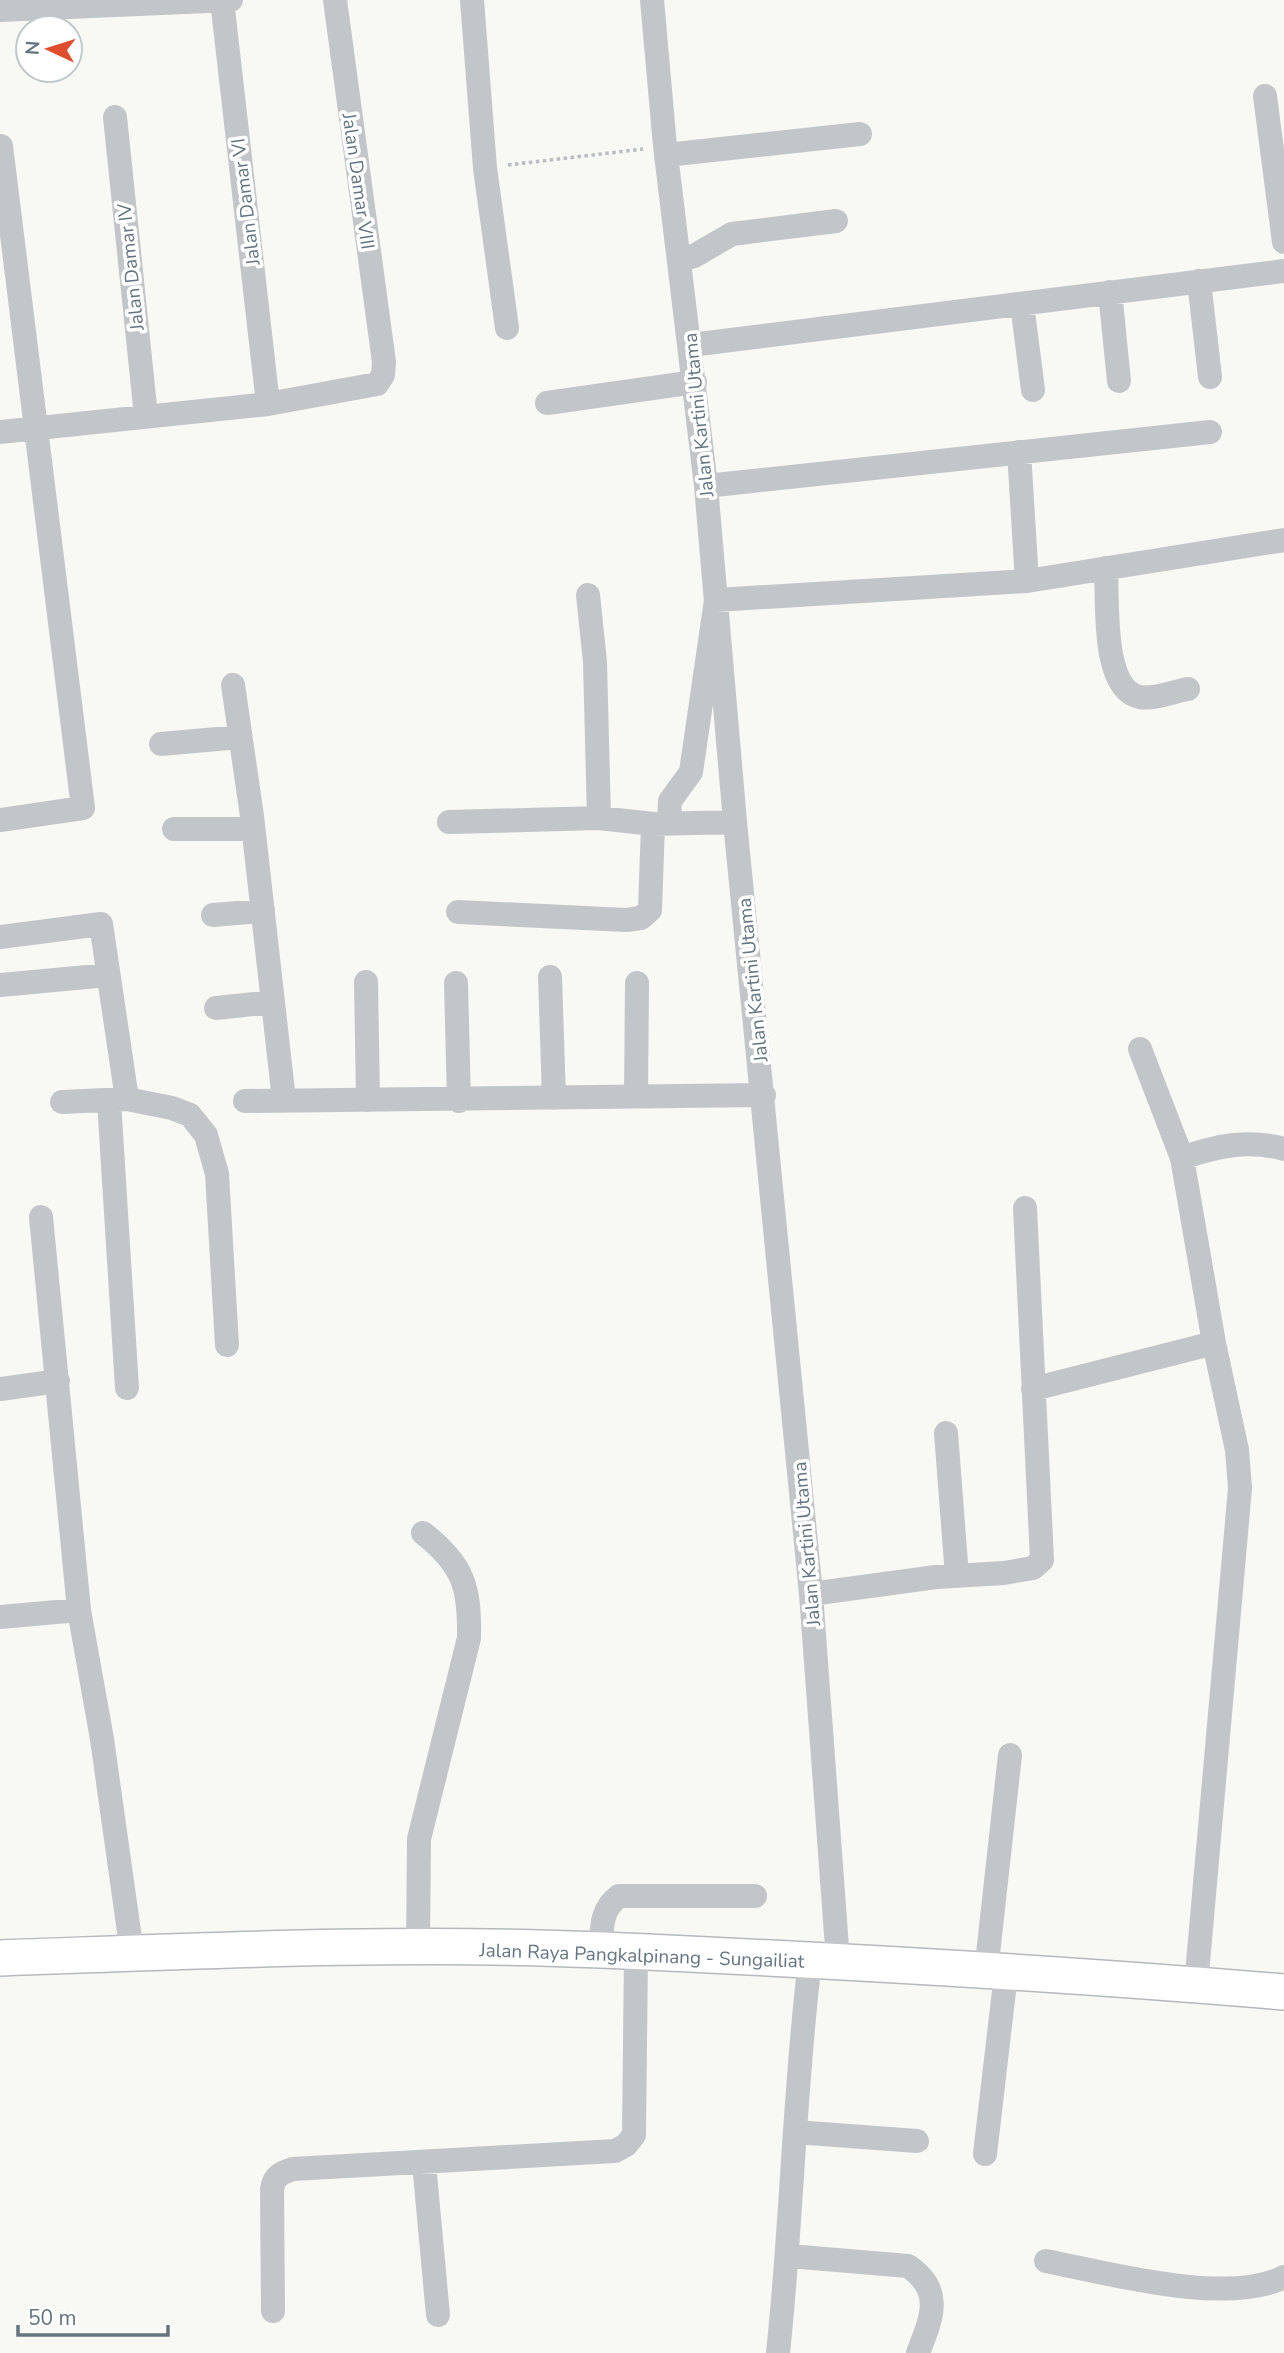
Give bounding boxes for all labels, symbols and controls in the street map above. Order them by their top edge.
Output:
north arrow [14,14,84,84]
text: N [20,40,47,56]
street label: Jalan Damar VIII [335,110,380,251]
street label: Jalan Damar VI [225,137,267,268]
street label: Jalan Damar IV [111,201,151,333]
street label: Jalan Kartini Utama [677,332,721,499]
street label: Jalan Kartini Utama [731,897,775,1064]
street label: Jalan Kartini Utama [787,1461,827,1628]
street label: Jalan Raya Pangkalpinang - Sungailiat [478,1937,805,1975]
scale bar [18,2294,168,2338]
text: 50 m [28,2304,77,2332]

